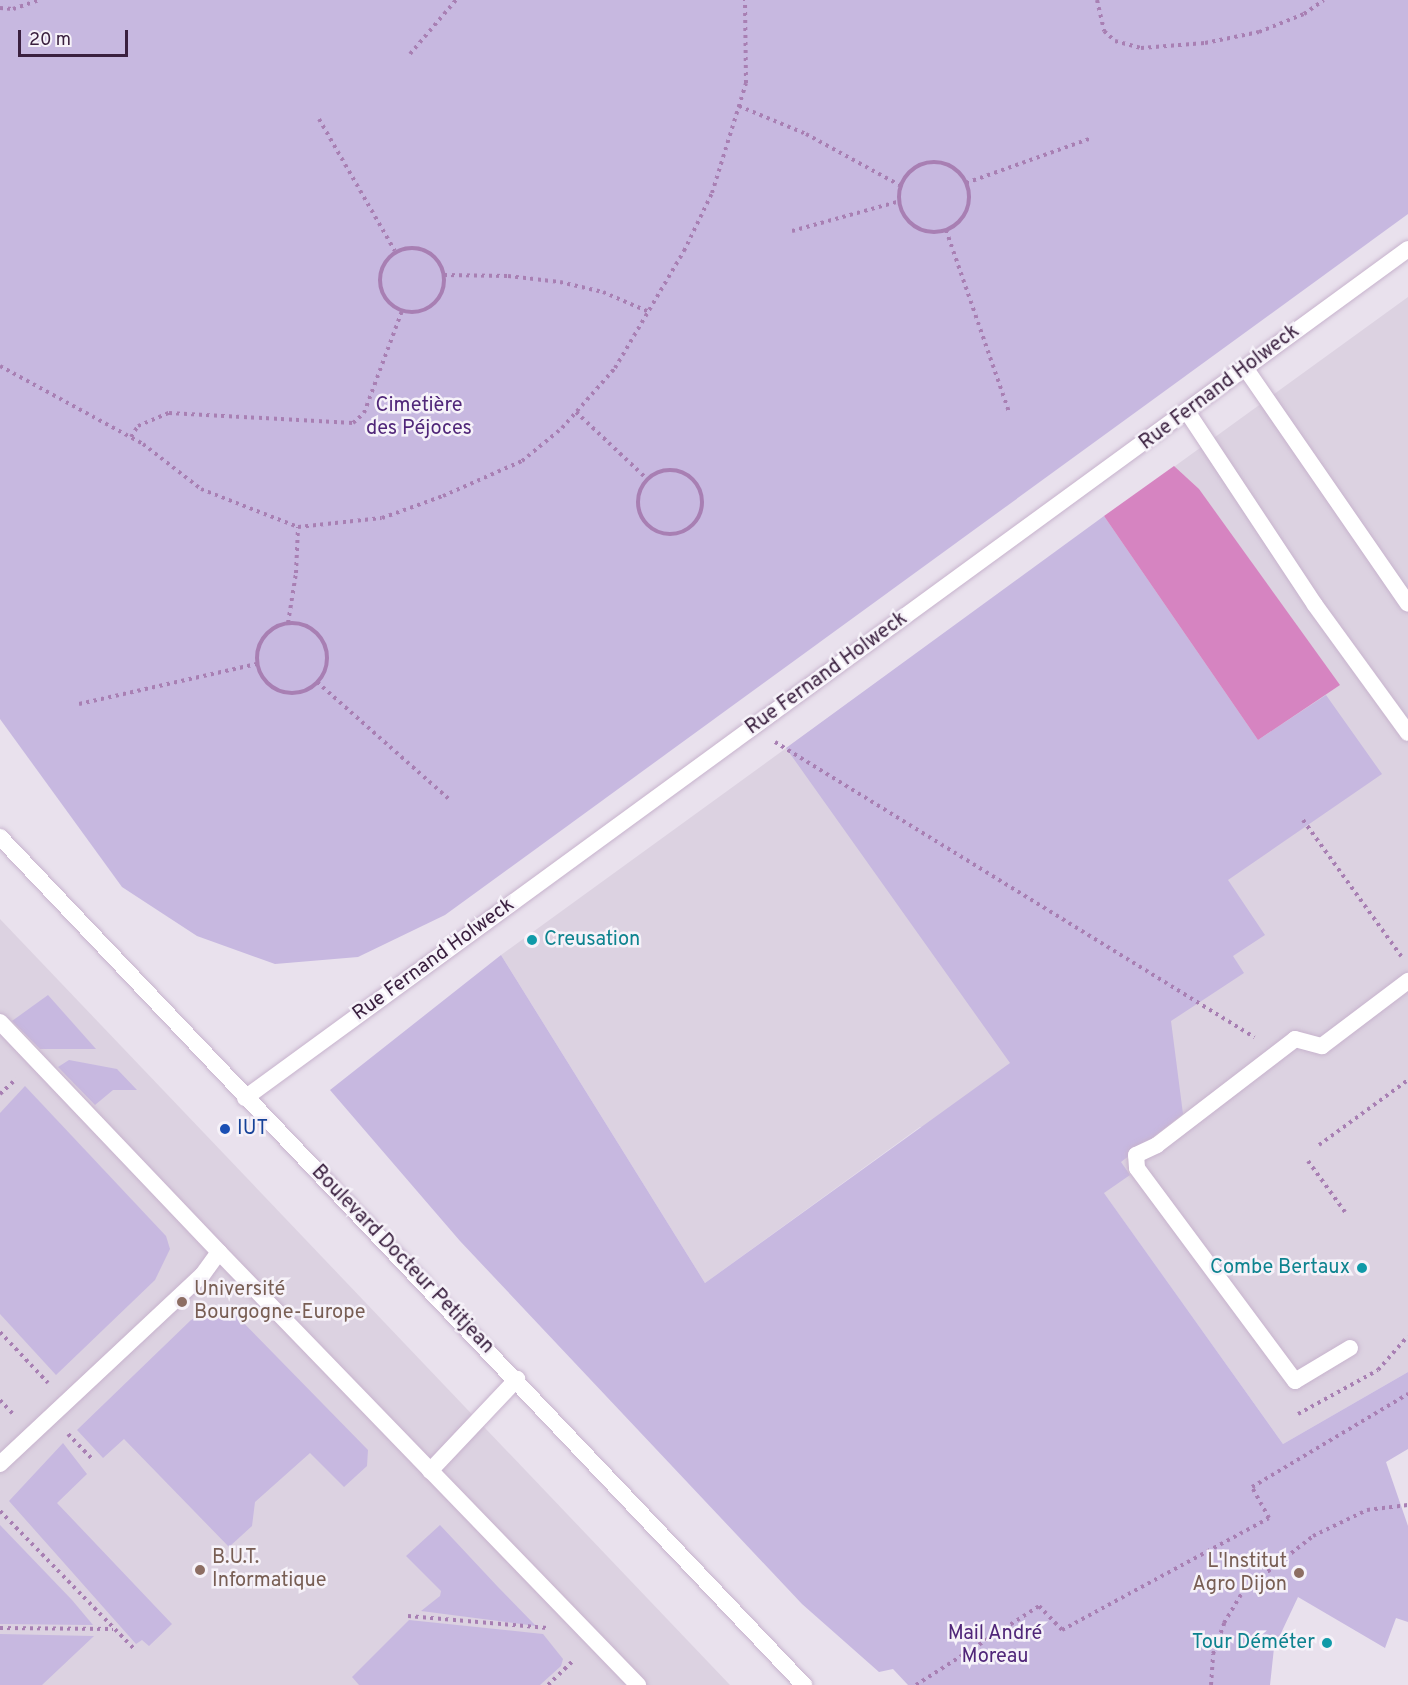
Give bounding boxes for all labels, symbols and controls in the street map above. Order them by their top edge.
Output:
scale bar [21,18,130,56]
text: 20 m [29,29,71,52]
street label: Rue Fernand Holweck [1135,320,1305,456]
park label: Cimetière des Péjoces [366,394,472,441]
street label: Rue Fernand Holweck [742,607,912,741]
street label: Rue Fernand Holweck [349,893,519,1027]
place label: Creusation [544,928,640,952]
marker: Creusation [525,933,539,947]
place label: IUT [237,1117,268,1141]
marker: IUT [218,1122,232,1136]
street label: Boulevard Docteur Petitjean [306,1161,498,1359]
place label: Combe Bertaux [1210,1256,1350,1280]
marker: Combe Bertaux [1355,1261,1369,1275]
place label: Université Bourgogne-Europe [194,1278,366,1325]
marker: Université Bourgogne-Europe [175,1295,189,1309]
place label: B.U.T. Informatique [212,1546,326,1593]
place label: L'Institut Agro Dijon [1192,1550,1287,1597]
marker: B.U.T. Informatique [193,1563,207,1577]
marker: L'Institut Agro Dijon [1292,1566,1306,1580]
park label: Mail André Moreau [947,1623,1043,1670]
place label: Tour Déméter [1192,1631,1315,1655]
marker: Tour Déméter [1320,1636,1334,1650]

